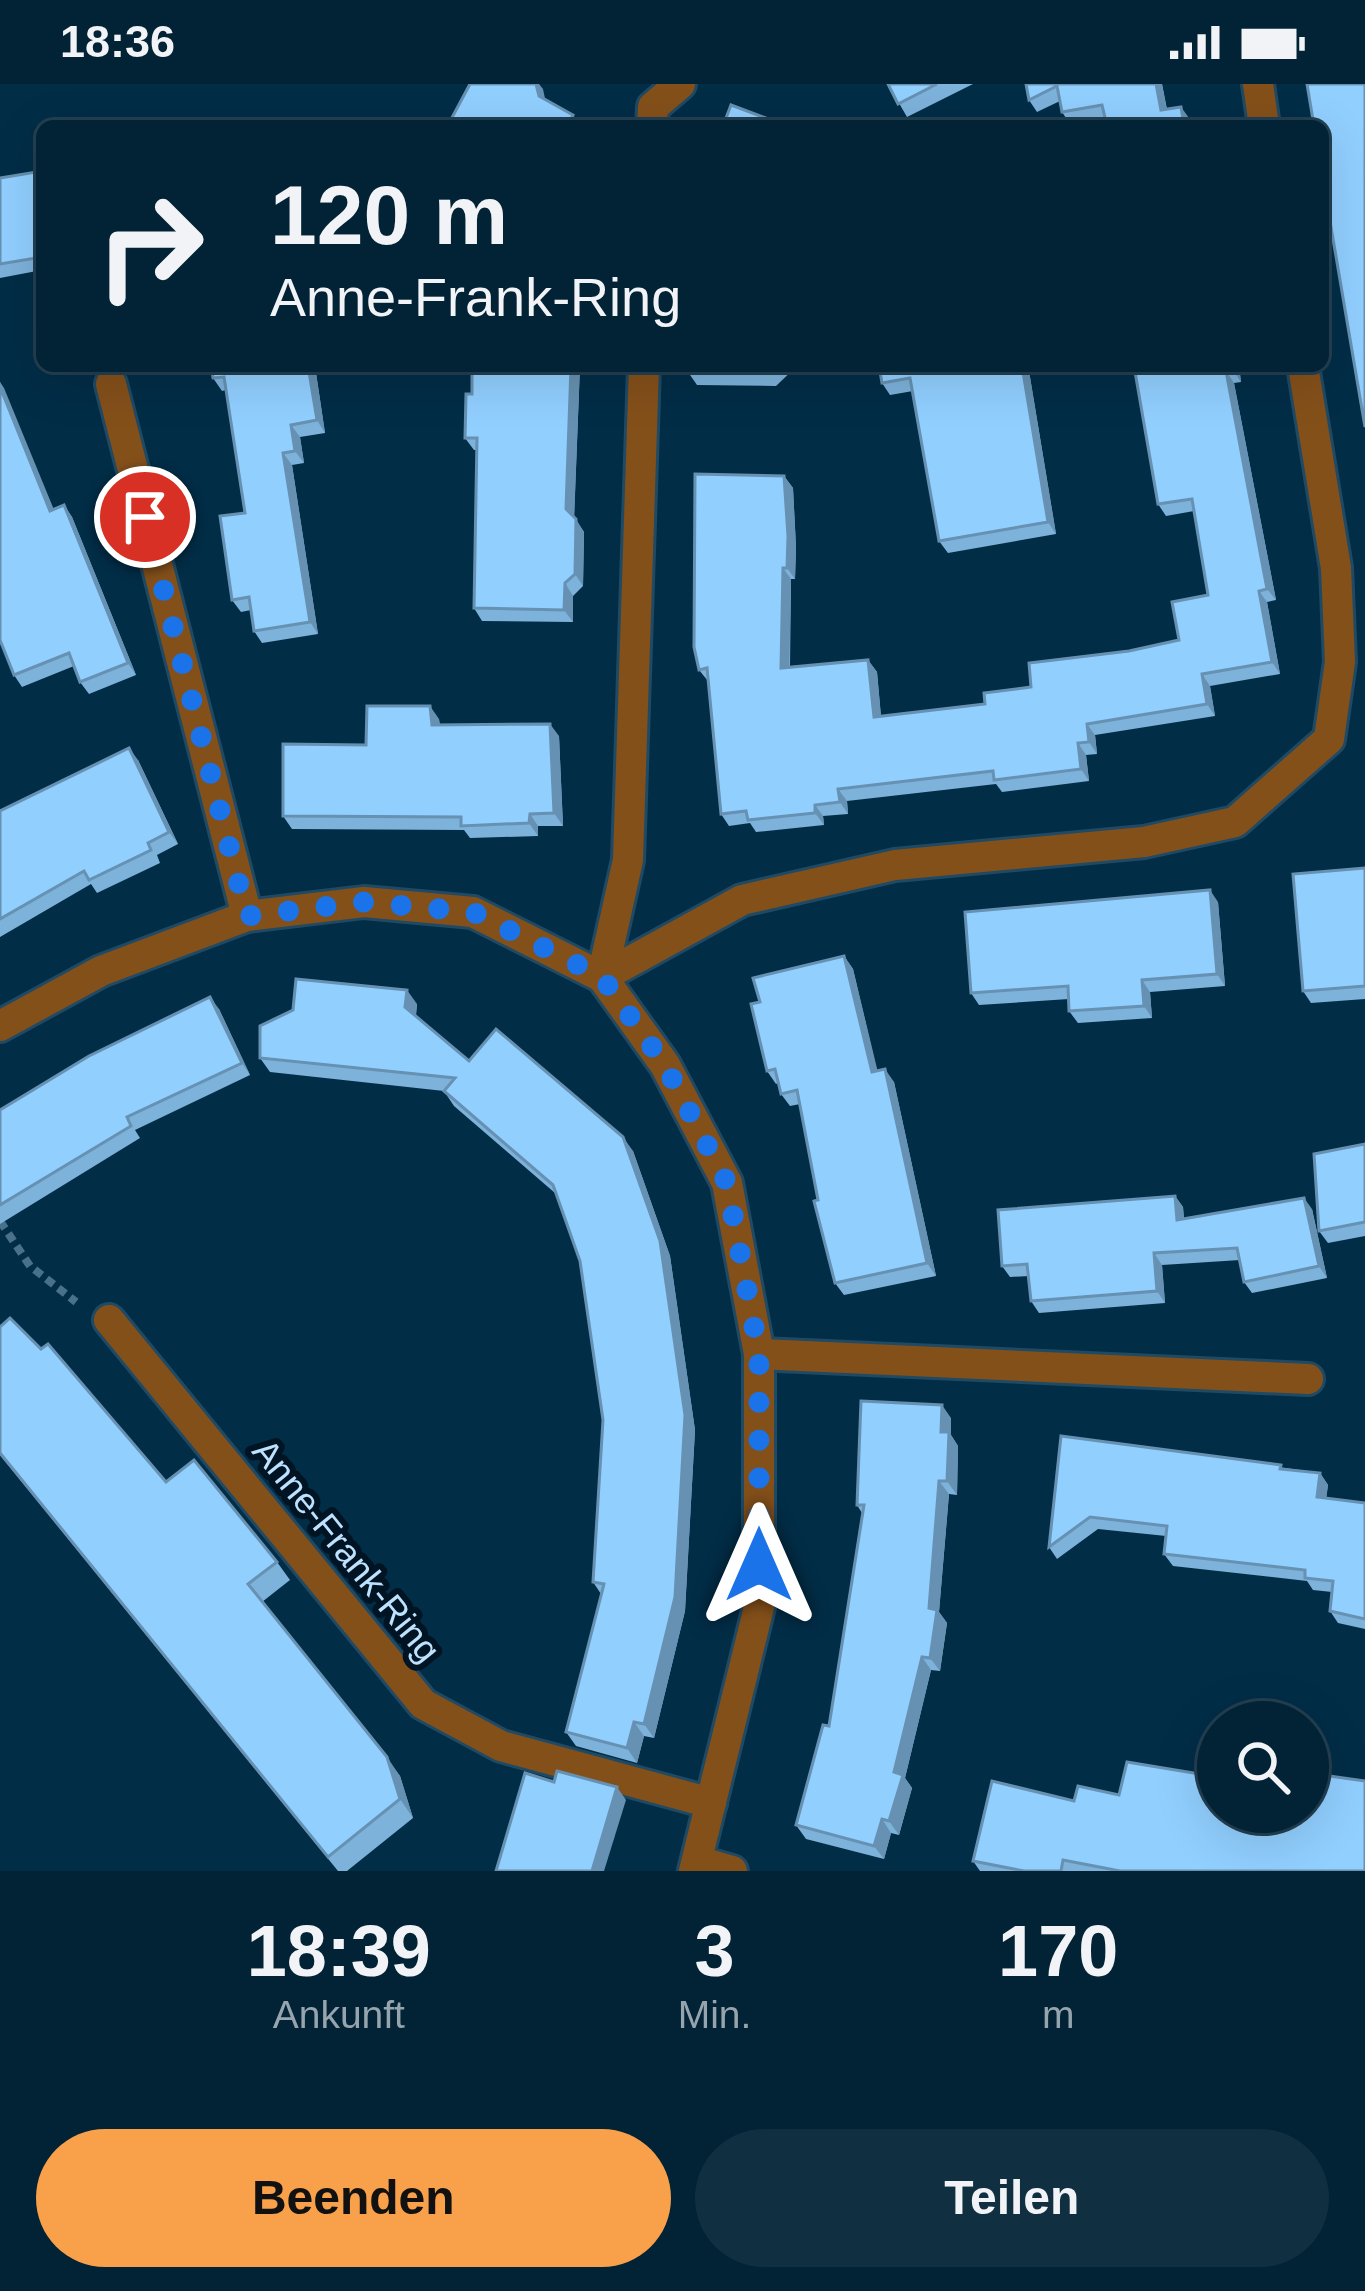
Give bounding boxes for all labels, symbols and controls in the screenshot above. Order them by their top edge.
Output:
text: 18:36 [60,16,175,67]
icon: right [72,168,228,324]
text: 120 m [270,168,508,262]
text: Anne-Frank-Ring [270,267,681,327]
pin [94,466,196,568]
icon: arrive [112,484,178,550]
street label: Anne-Frank-Ring [244,1431,449,1670]
position arrow [696,1502,822,1628]
map controls [1197,1701,1329,1833]
button: search [1197,1701,1329,1833]
text: 18:39 [247,1911,431,1991]
text: 3 [694,1911,735,1991]
text: 170 [998,1911,1118,1991]
text: Ankunft [273,1993,405,2036]
text: Min. [678,1993,751,2036]
text: m [1042,1993,1074,2036]
button: Beenden [36,2129,671,2267]
button: Teilen [695,2129,1329,2267]

